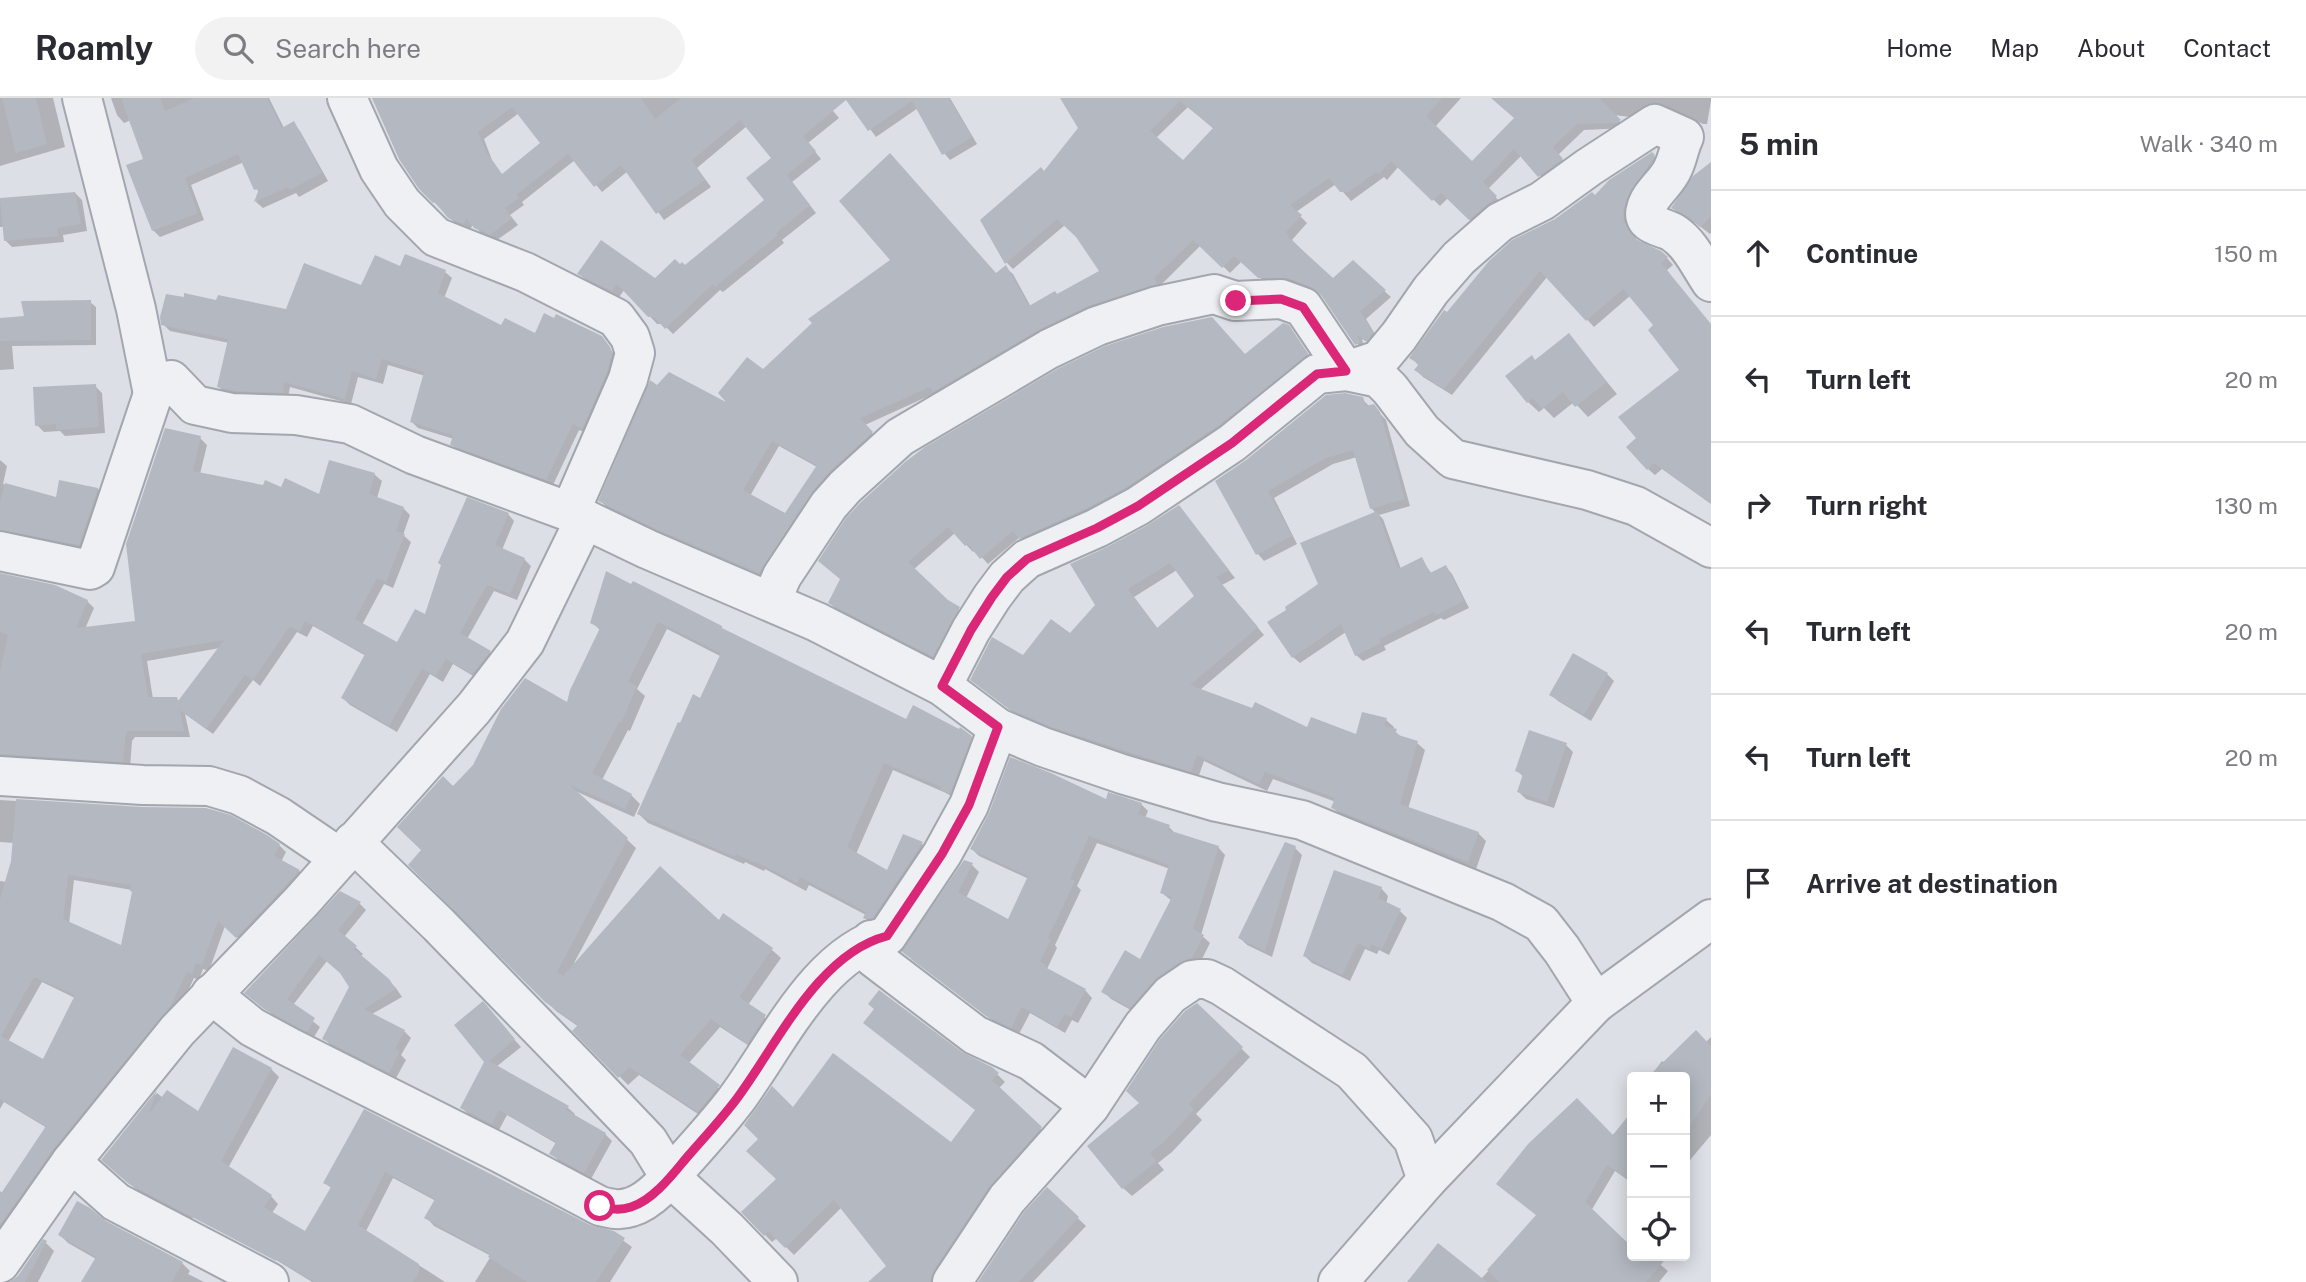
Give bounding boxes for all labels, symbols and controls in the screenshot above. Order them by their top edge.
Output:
search box [195,17,685,80]
text: Roamly [35,29,153,67]
icon: search [219,29,257,67]
text: Search here [275,33,421,64]
text: Home [1886,34,1952,62]
text: Map [1990,34,2039,62]
text: About [2077,34,2145,62]
text: Contact [2183,34,2271,62]
text: 5 min [1739,126,1819,162]
text: Walk · 340 m [2140,130,2278,157]
icon: ahead [1739,234,1777,272]
text: Continue [1806,238,1918,269]
text: 150 m [2214,240,2278,267]
route end [1220,285,1251,316]
icon: left [1739,360,1777,398]
text: Turn left [1806,364,1911,395]
text: 20 m [2225,366,2278,393]
icon: right [1739,486,1777,524]
text: Turn right [1806,490,1928,521]
text: 130 m [2215,492,2278,519]
icon: left [1739,612,1777,650]
text: Turn left [1806,616,1911,647]
text: 20 m [2225,618,2278,645]
icon: left [1739,738,1777,776]
text: Turn left [1806,742,1911,773]
text: 20 m [2225,744,2278,771]
icon: arrive [1739,864,1777,902]
text: Arrive at destination [1806,868,2058,899]
map controls [1627,1072,1690,1261]
button: + [1627,1072,1690,1135]
button: − [1627,1135,1690,1198]
route start [584,1190,615,1221]
button: locate [1627,1198,1690,1261]

